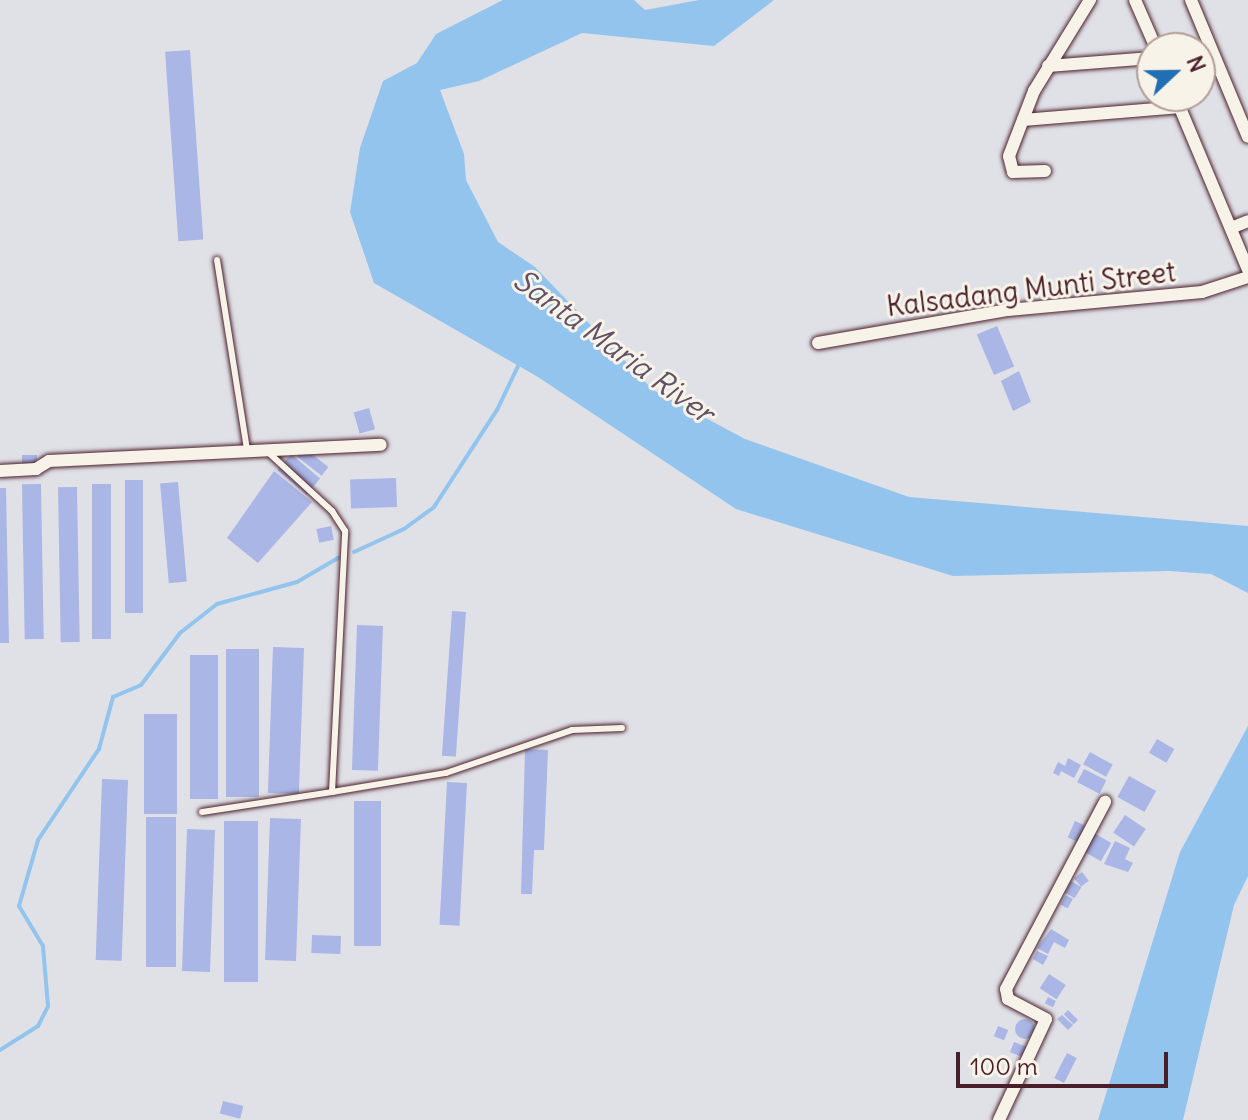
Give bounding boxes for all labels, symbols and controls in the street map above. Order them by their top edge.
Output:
north arrow [1136,32,1216,112]
text: N [1181,51,1212,76]
street label: Kalsadang Munti Street [885,255,1177,323]
water label: Santa Maria River [507,261,721,431]
scale bar [960,1036,1172,1086]
text: 100 m [970,1051,1038,1081]

